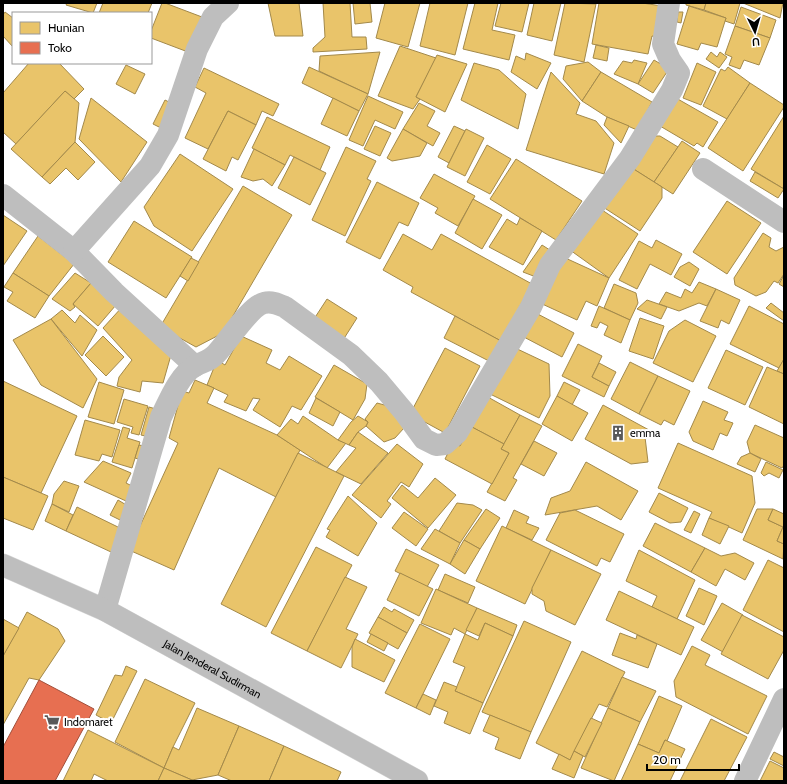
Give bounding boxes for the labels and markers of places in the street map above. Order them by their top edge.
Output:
building icon: emma [609,424,627,442]
place label: emma [630,426,661,440]
supermarket icon: Indomaret [43,713,61,731]
place label: Indomaret [64,715,113,729]

